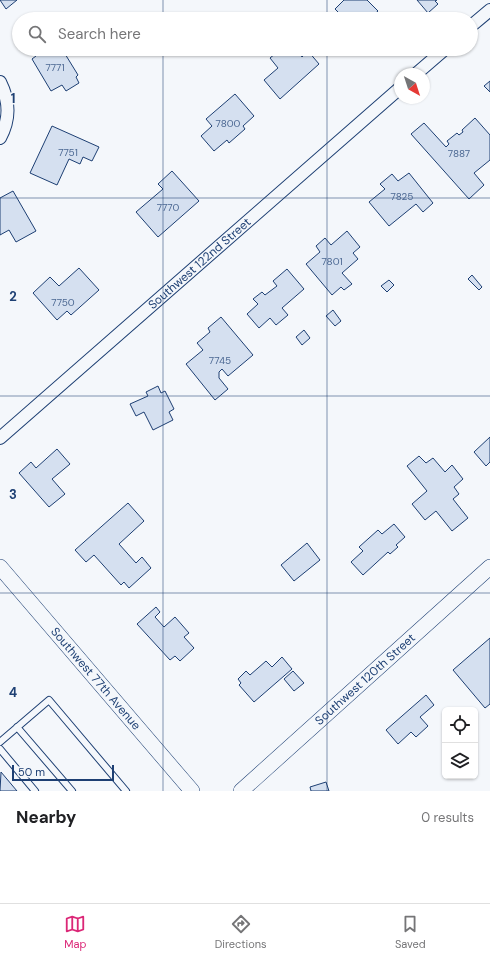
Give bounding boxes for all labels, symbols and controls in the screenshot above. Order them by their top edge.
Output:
search box [12,12,478,56]
icon: search [26,23,48,45]
text: Search here [58,24,141,44]
house number: 7771 [45,61,65,74]
north arrow [394,68,430,104]
text: 1 [11,90,15,107]
house number: 7800 [216,117,241,130]
house number: 7751 [58,146,78,159]
house number: 7887 [448,147,470,160]
house number: 7825 [391,190,413,203]
house number: 7770 [157,201,180,214]
street label: Southwest 122nd Street [145,214,254,313]
house number: 7801 [321,255,343,268]
text: 2 [9,288,17,305]
house number: 7750 [51,296,75,309]
house number: 7745 [209,354,231,367]
text: 3 [9,486,17,503]
street label: Southwest 77th Avenue [47,624,144,734]
street label: Southwest 120th Street [312,630,419,729]
text: 4 [9,684,17,701]
map controls [442,707,478,779]
button: locate [442,707,478,743]
button: layers [442,743,478,779]
scale bar [12,763,114,782]
text: 50 m [18,765,45,779]
text: Nearby [16,806,76,828]
text: 0 results [421,809,474,826]
tab: Map [64,913,86,951]
tab: Directions [215,913,267,951]
tab: Saved [395,913,426,951]

